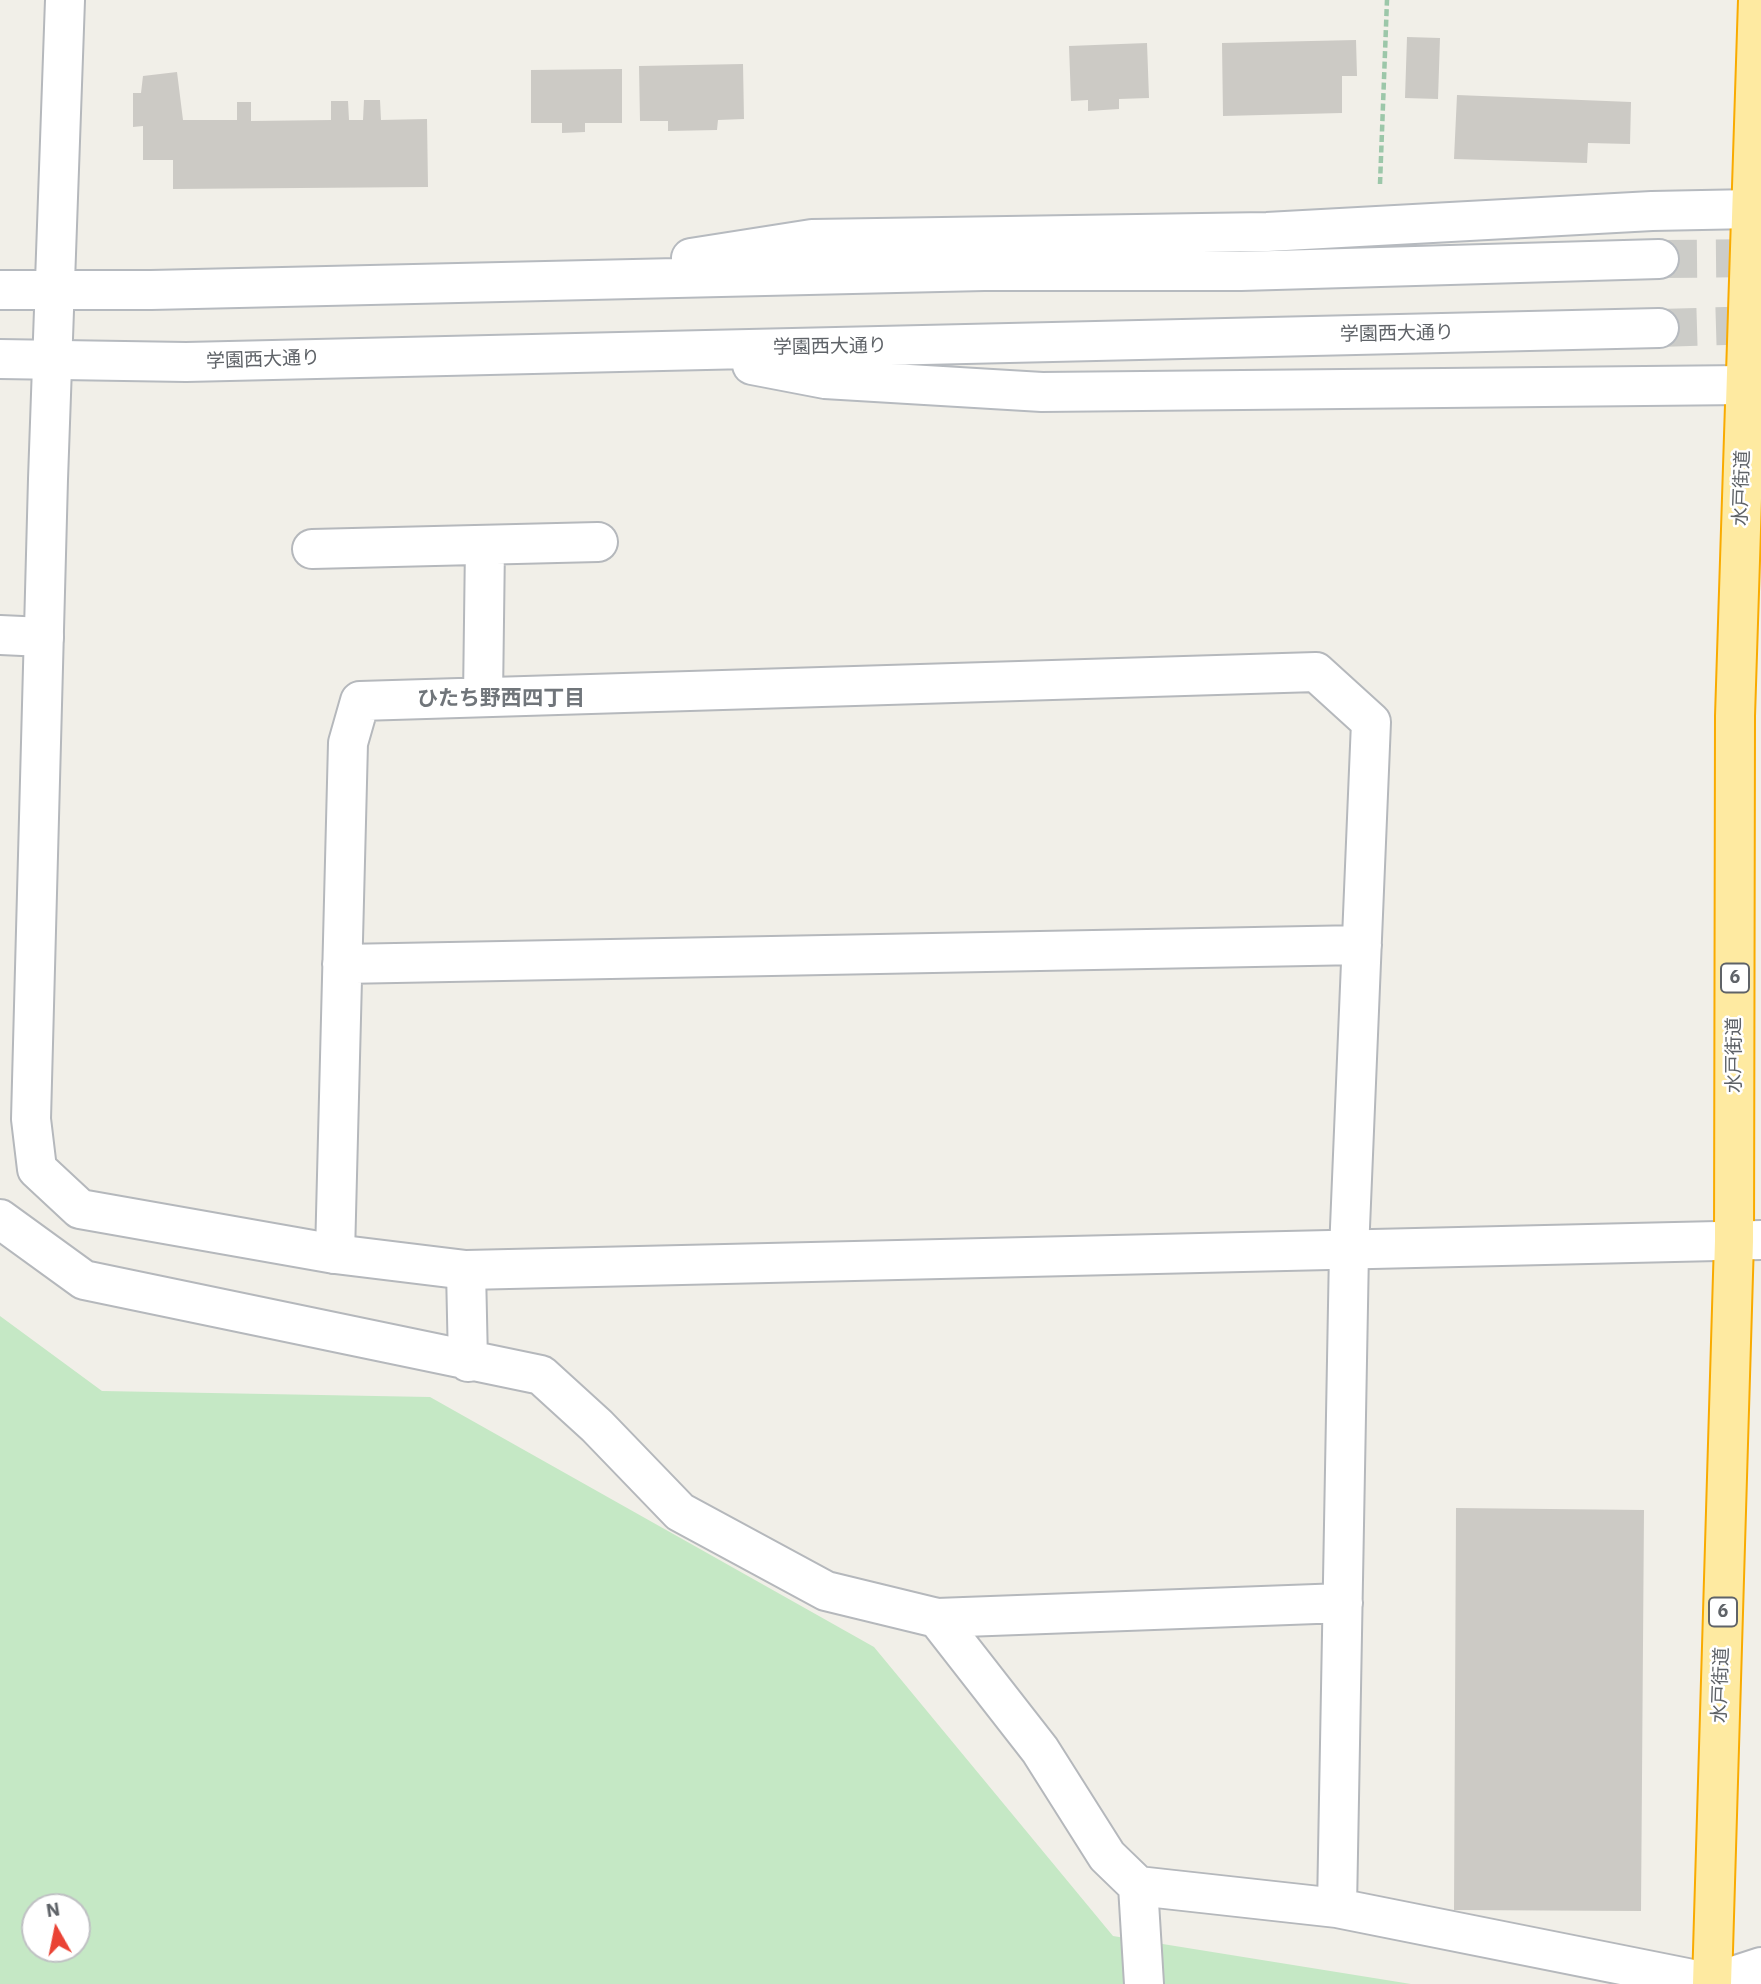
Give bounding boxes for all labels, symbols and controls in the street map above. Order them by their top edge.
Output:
street label: 学園西大通り [1340,322,1454,346]
street label: 学園西大通り [773,335,887,359]
street label: 学園西大通り [206,347,320,373]
street label: 水戸街道 [1729,450,1755,526]
district label: ひたち野西四丁目 [417,686,585,712]
road number: 6 [1721,964,1749,993]
street label: 水戸街道 [1724,1017,1746,1093]
road number: 6 [1709,1597,1737,1626]
street label: 水戸街道 [1708,1647,1734,1723]
north arrow [21,1893,91,1963]
text: N [44,1896,62,1922]

